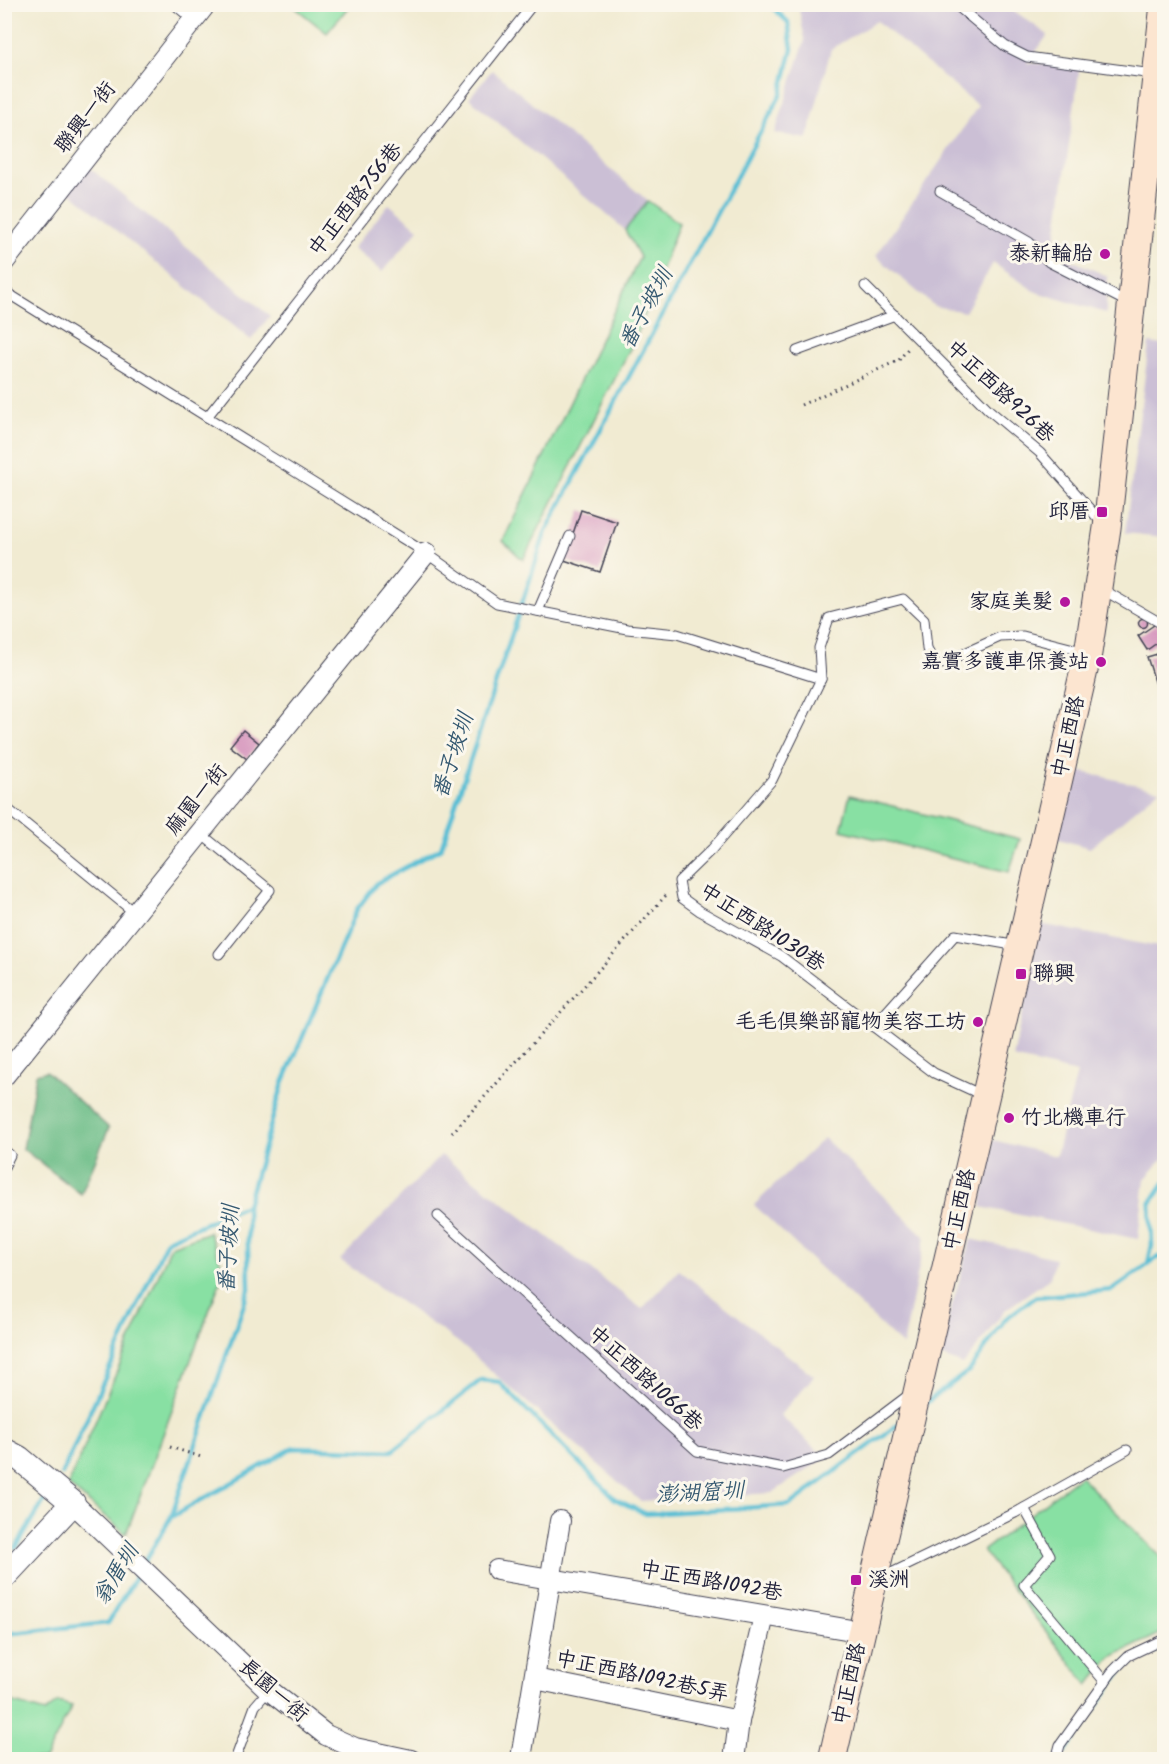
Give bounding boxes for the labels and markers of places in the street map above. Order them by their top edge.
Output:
place label: 泰新輪胎 [1009,238,1093,271]
marker: 泰新輪胎 [1098,247,1112,261]
place label: 邱厝 [1048,496,1090,529]
marker: 邱厝 [1095,505,1109,519]
place label: 家庭美髮 [969,586,1053,619]
marker: 家庭美髮 [1058,595,1072,609]
place label: 嘉實多護車保養站 [921,646,1089,679]
marker: 嘉實多護車保養站 [1094,655,1108,669]
place label: 聯興 [1033,958,1075,991]
marker: 聯興 [1014,967,1028,981]
place label: 毛毛俱樂部寵物美容工坊 [735,1006,966,1039]
marker: 毛毛俱樂部寵物美容工坊 [971,1015,985,1029]
place label: 竹北機車行 [1021,1102,1126,1135]
marker: 竹北機車行 [1002,1111,1016,1125]
place label: 溪洲 [868,1564,910,1597]
marker: 溪洲 [849,1573,863,1587]

